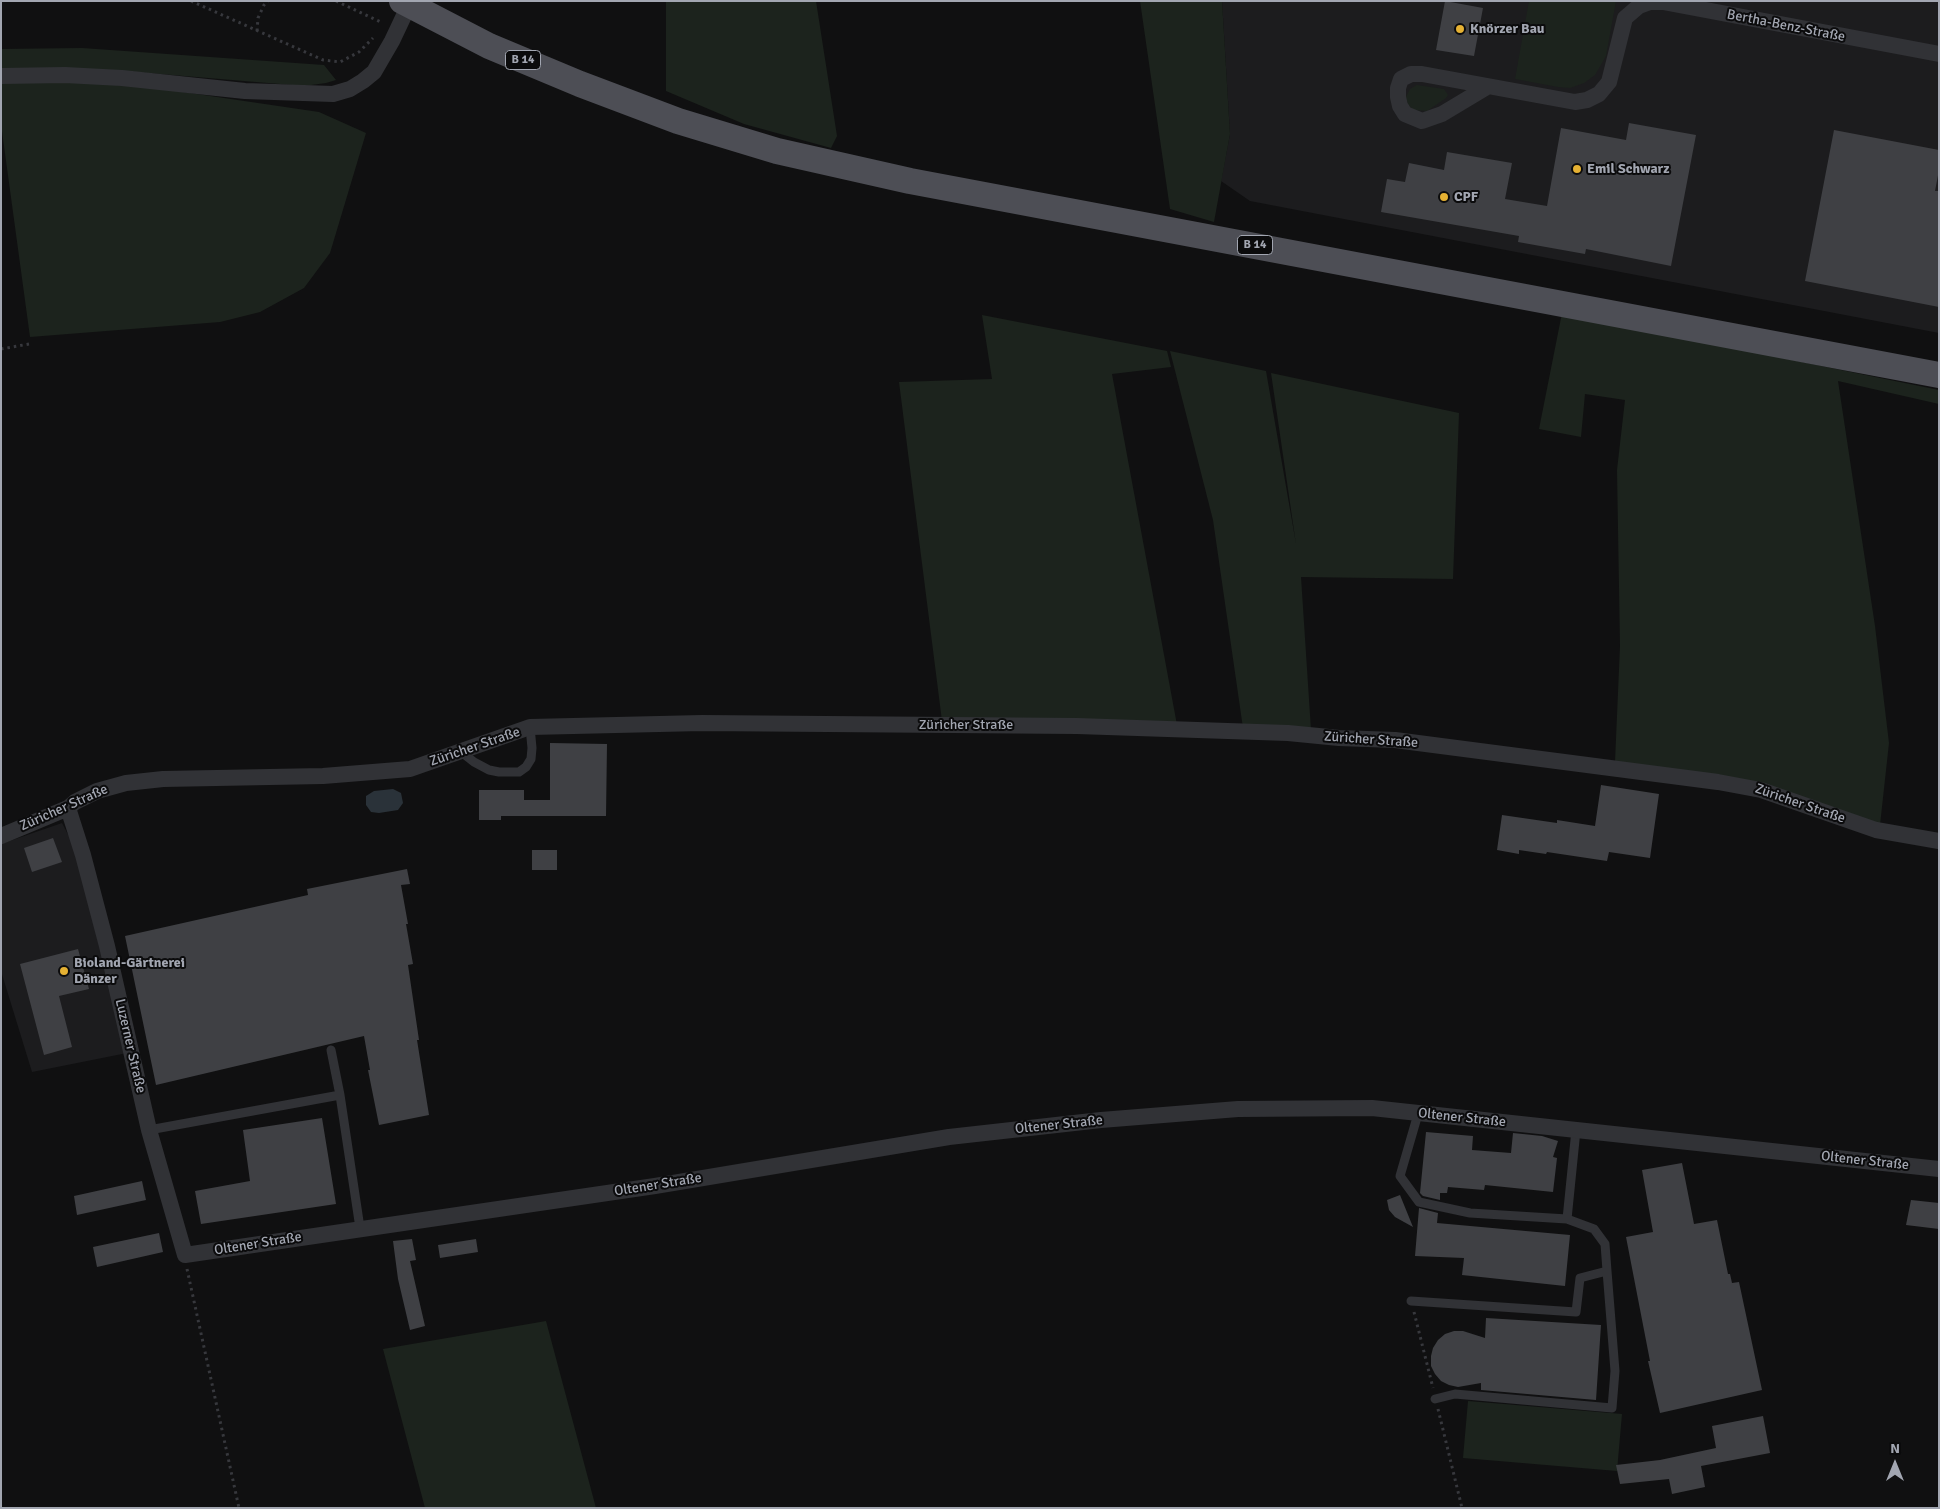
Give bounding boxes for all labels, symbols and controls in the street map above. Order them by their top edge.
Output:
street label: Bertha-Benz-Straße [1725,6,1847,46]
place label: Knörzer Bau [1470,21,1545,37]
marker: Knörzer Bau [1454,23,1466,35]
road number: B 14 [506,50,540,70]
place label: Emil Schwarz [1587,161,1670,177]
marker: Emil Schwarz [1571,163,1583,175]
place label: CPF [1454,189,1478,205]
marker: CPF [1438,191,1450,203]
road number: B 14 [1238,236,1272,254]
street label: Züricher Straße [919,717,1013,733]
street label: Züricher Straße [428,724,522,770]
street label: Züricher Straße [1323,728,1419,752]
street label: Züricher Straße [17,781,111,835]
street label: Züricher Straße [1753,781,1847,827]
place label: Bioland-Gärtnerei Dänzer [74,955,185,988]
marker: Bioland-Gärtnerei Dänzer [58,965,70,977]
street label: Luzerner Straße [111,997,149,1095]
street label: Oltener Straße [1417,1105,1507,1131]
street label: Oltener Straße [1014,1112,1104,1138]
street label: Oltener Straße [1820,1148,1910,1174]
street label: Oltener Straße [613,1170,703,1200]
street label: Oltener Straße [213,1229,303,1259]
north arrow [1870,1439,1920,1489]
text: N [1890,1440,1900,1457]

